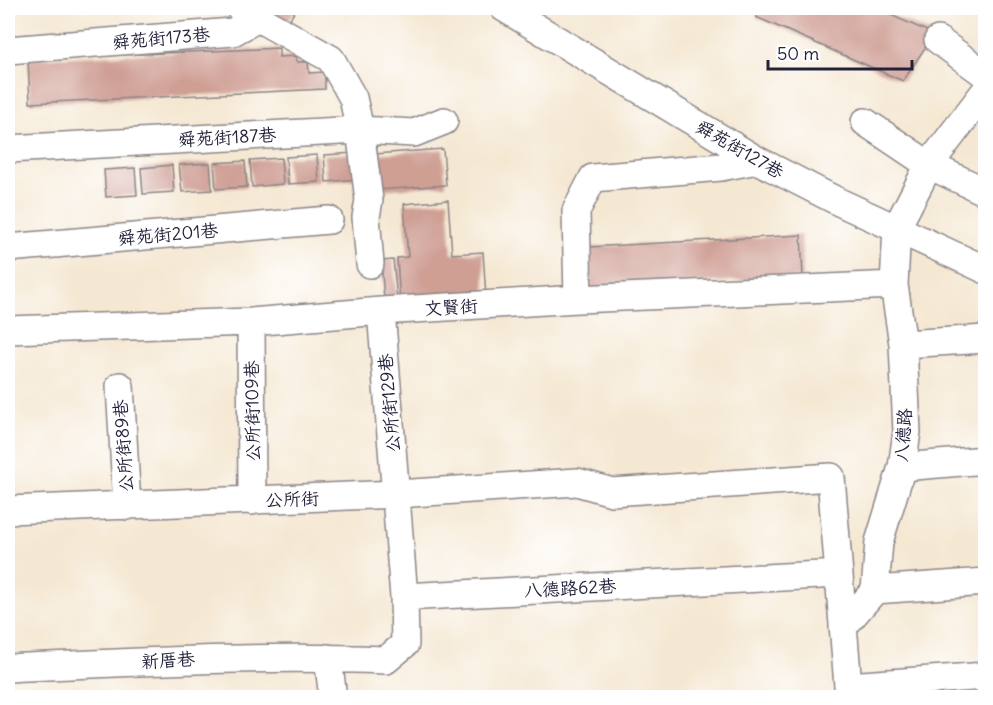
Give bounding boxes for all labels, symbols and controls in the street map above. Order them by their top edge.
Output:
street label: 舜苑街173巷 [111,22,211,54]
scale bar [768,33,912,71]
text: 50 m [777,42,819,65]
street label: 舜苑街127巷 [692,115,788,183]
street label: 舜苑街187巷 [177,123,277,151]
street label: 舜苑街201巷 [117,218,219,250]
street label: 文賢街 [423,294,479,320]
street label: 公所街129巷 [373,352,405,454]
street label: 公所街109巷 [240,360,264,462]
street label: 公所街89巷 [108,399,138,493]
street label: 八德路 [890,407,916,463]
street label: 公所街 [265,487,319,511]
street label: 八德路62巷 [523,574,617,602]
street label: 新厝巷 [140,647,196,673]

